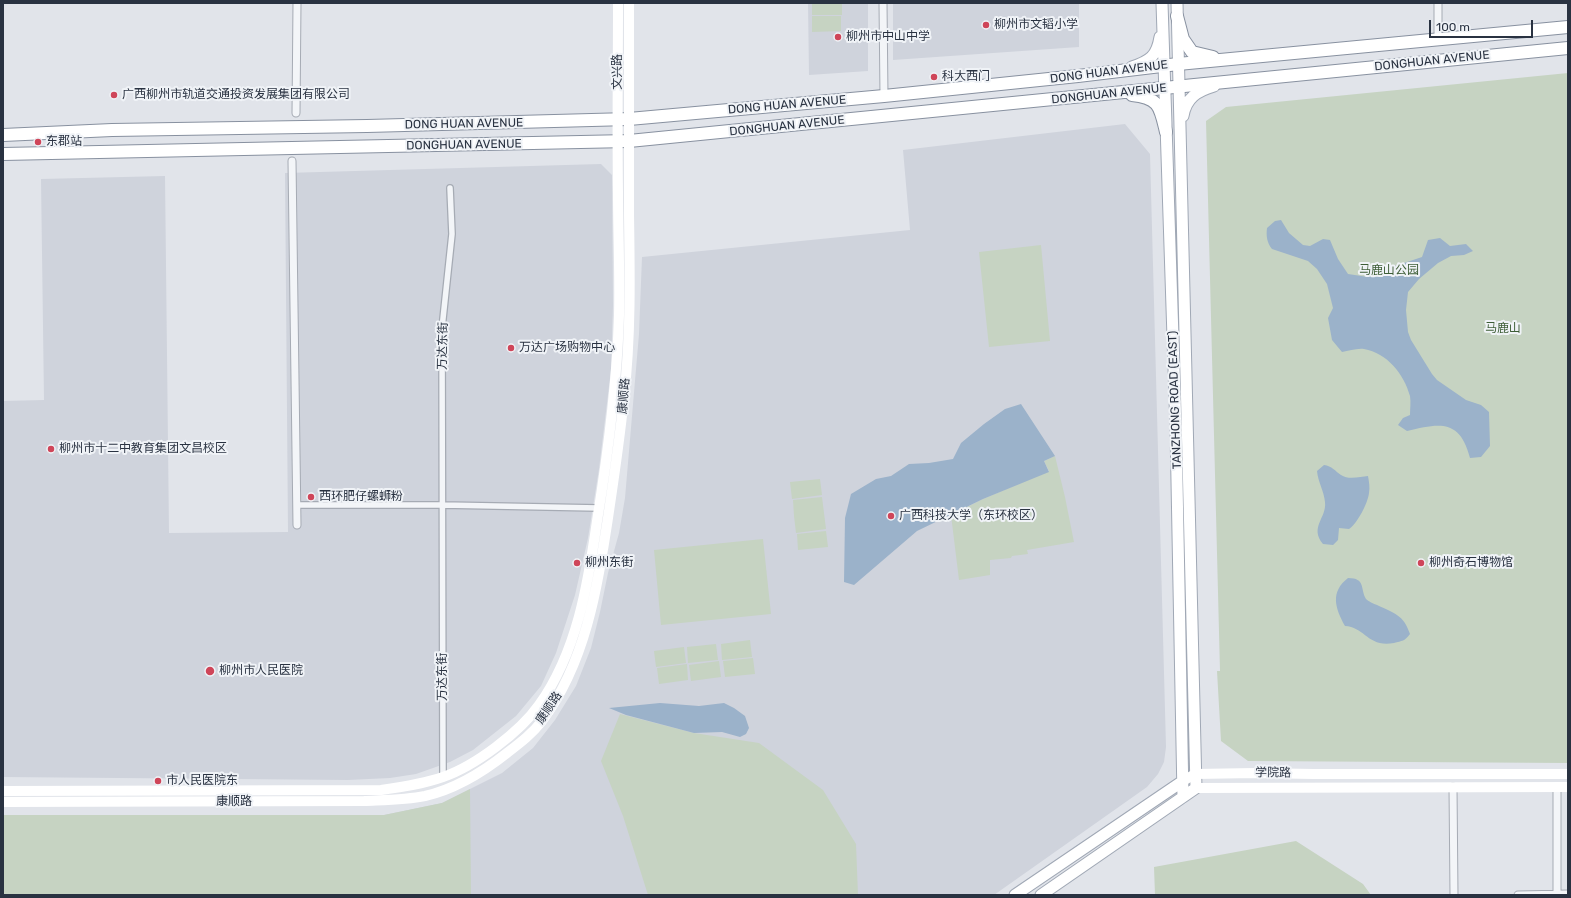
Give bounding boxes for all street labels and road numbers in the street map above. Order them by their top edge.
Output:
street label: DONGHUAN AVENUE [1374,48,1490,74]
street label: 文兴路 [611,54,625,90]
street label: DONG HUAN AVENUE [1049,58,1169,86]
street label: DONGHUAN AVENUE [1051,81,1167,107]
street label: DONG HUAN AVENUE [727,93,847,117]
street label: DONGHUAN AVENUE [729,113,845,139]
street label: DONG HUAN AVENUE [405,116,523,132]
street label: DONGHUAN AVENUE [406,137,522,153]
street label: 万达东街 [435,322,451,370]
street label: TANZHONG ROAD (EAST) [1165,331,1185,469]
street label: 康顺路 [615,377,633,415]
street label: 万达东街 [436,653,450,701]
street label: 康顺路 [533,689,565,727]
street label: 学院路 [1255,765,1291,781]
street label: 康顺路 [216,795,252,809]

